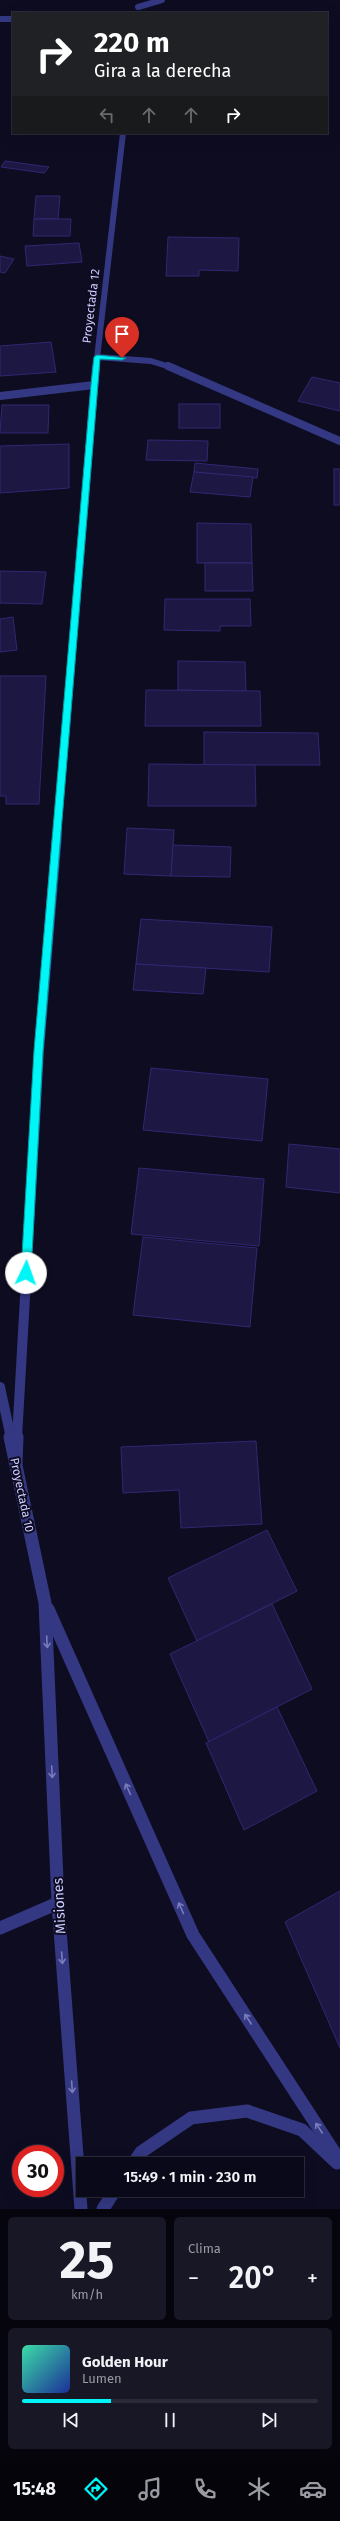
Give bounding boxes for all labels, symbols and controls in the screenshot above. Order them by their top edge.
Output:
text: 220 m [94,26,170,59]
icon: right [28,28,80,80]
text: Gira a la derecha [94,60,231,82]
icon: left [96,104,118,126]
icon: ahead [138,104,160,126]
icon: ahead [180,104,202,126]
icon: right [222,104,244,126]
street label: Proyectada 12 [79,268,103,344]
pin [105,317,139,358]
icon: arrive [111,323,133,345]
position arrow [5,1252,47,1294]
street label: Proyectada 10 [7,1457,37,1534]
one-way arrow [43,1635,50,1648]
one-way arrow [49,1765,56,1778]
one-way arrow [124,1784,131,1796]
street label: Misiones [50,1877,69,1934]
one-way arrow [177,1902,184,1914]
one-way arrow [59,1951,66,1964]
one-way arrow [244,2014,252,2025]
one-way arrow [68,2080,75,2093]
one-way arrow [315,2123,323,2134]
speed limit sign: 30 [12,2145,64,2197]
text: 15:49 · 1 min · 230 m [124,2168,256,2186]
text: 25 [60,2229,114,2292]
text: Clima [188,2241,221,2256]
text: 20° [229,2260,277,2296]
text: − [188,2265,199,2292]
text: + [307,2265,318,2292]
text: km/h [71,2287,103,2302]
text: Golden Hour [82,2353,168,2371]
text: Lumen [82,2371,122,2386]
icon: previous [60,2409,82,2431]
icon: pause [159,2409,181,2431]
icon: next [258,2409,280,2431]
icon: directions [82,2475,110,2503]
icon: music [136,2475,164,2503]
icon: phone [191,2475,219,2503]
icon: climate [245,2475,273,2503]
icon: car [299,2475,327,2503]
text: 15:48 [13,2478,56,2500]

